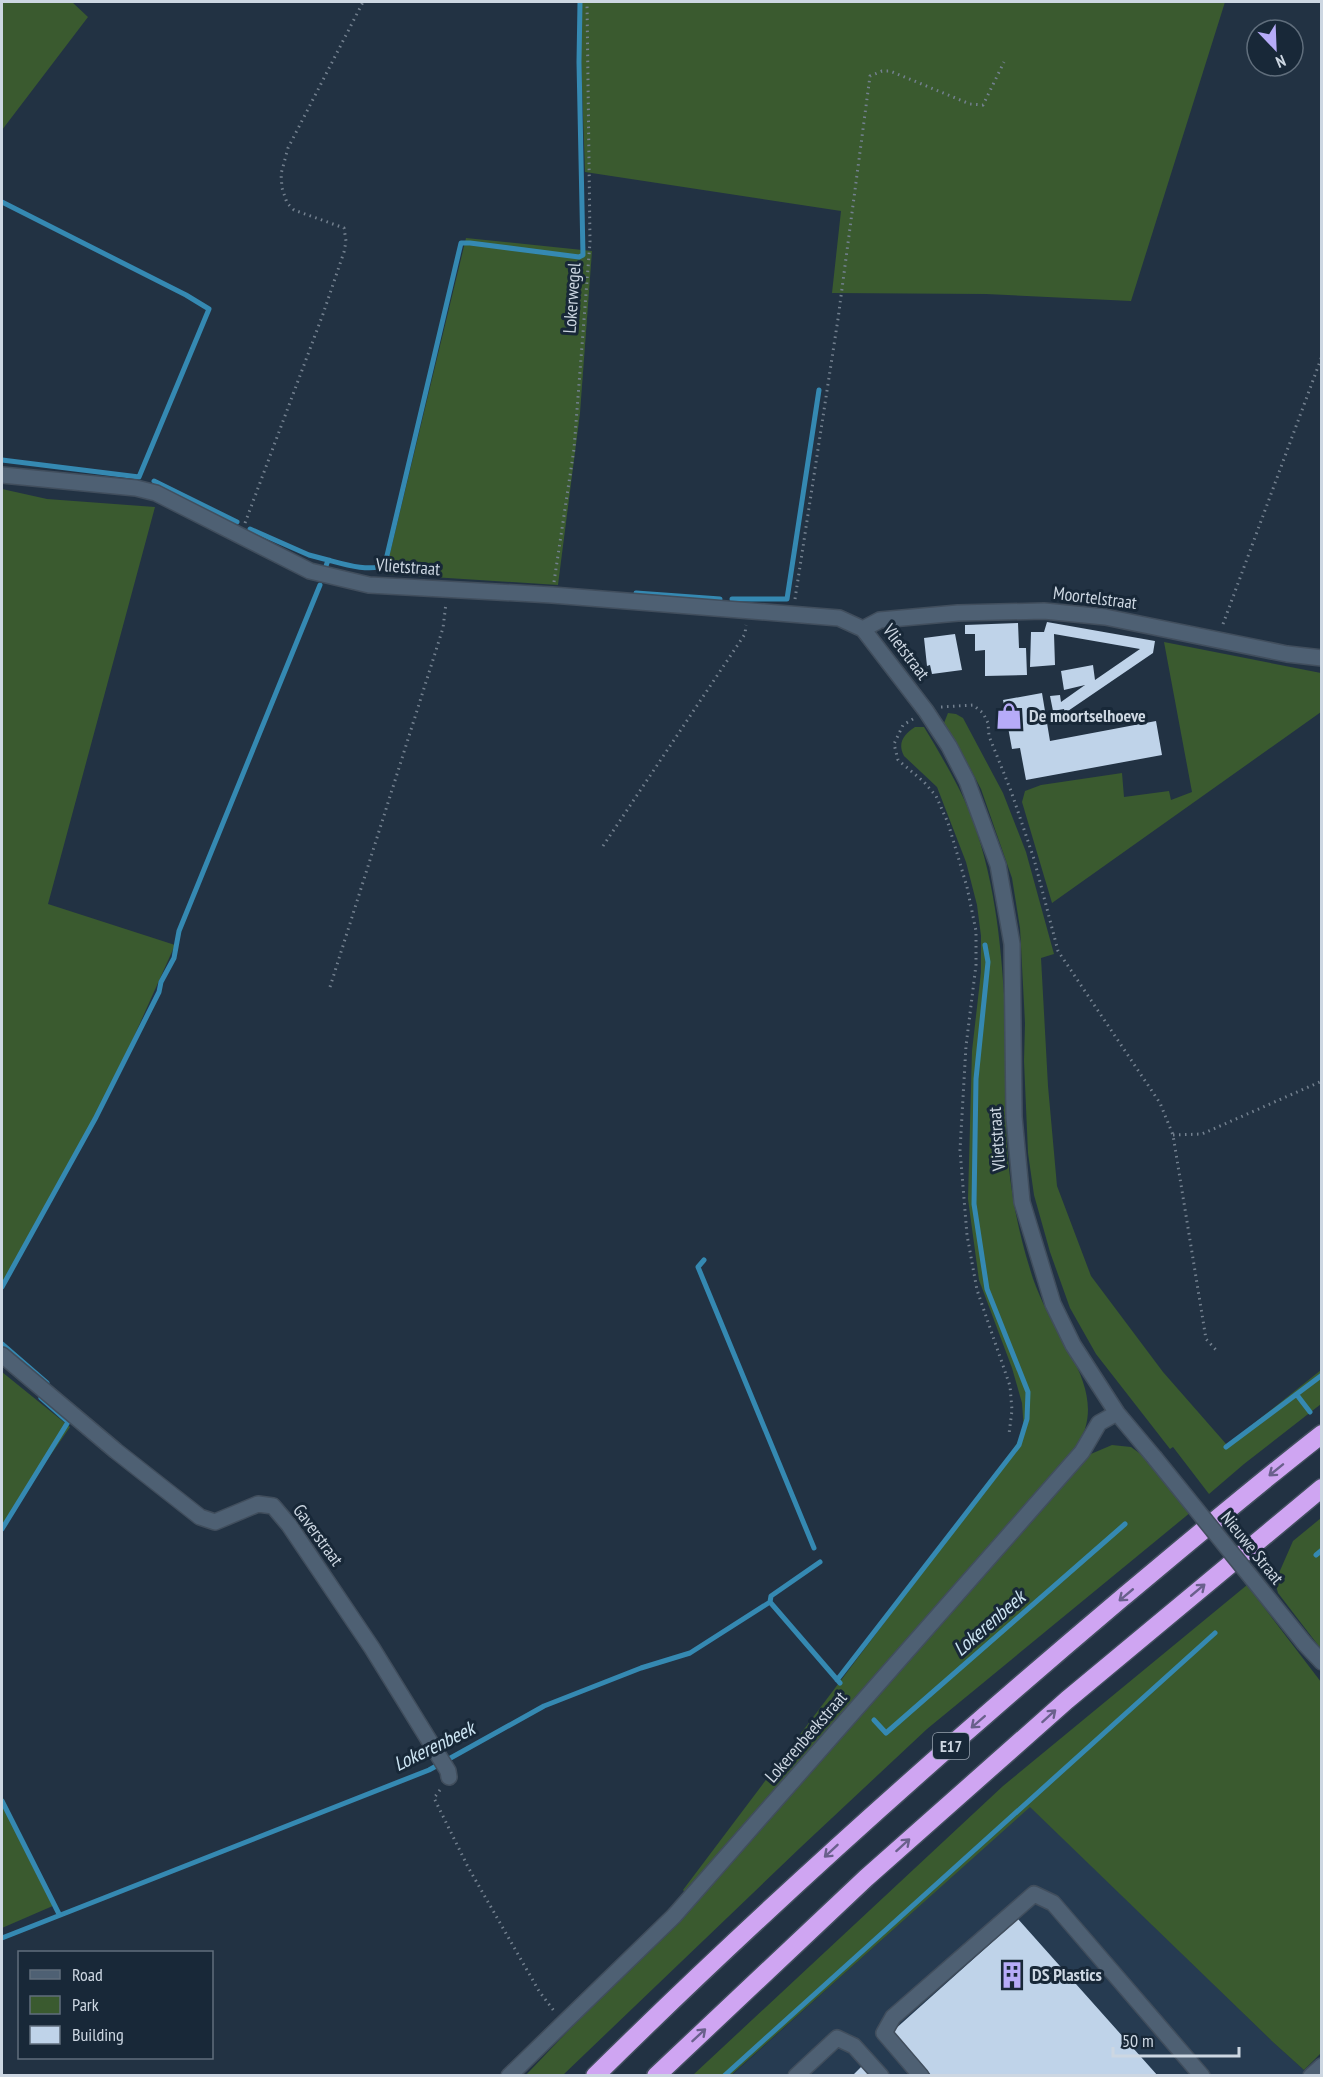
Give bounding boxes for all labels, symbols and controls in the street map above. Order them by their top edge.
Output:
north arrow [1245,18,1305,78]
text: N [1273,51,1289,73]
street label: Lokerwegel [558,261,585,334]
street label: Vlietstraat [374,553,441,580]
street label: Moortelstraat [1052,581,1138,614]
street label: Vlietstraat [877,618,935,684]
shop icon: De moortselhoeve [994,701,1024,731]
place label: De moortselhoeve [1029,704,1146,727]
street label: Vlietstraat [983,1106,1010,1173]
one-way arrow [1268,1464,1284,1477]
street label: Gaverstraat [288,1499,349,1570]
street label: Nieuwe Straat [1216,1506,1289,1589]
water label: Lokerenbeek [948,1583,1032,1661]
one-way arrow [1190,1584,1206,1597]
one-way arrow [1118,1589,1134,1602]
street label: Lokerenbeekstraat [760,1686,852,1787]
one-way arrow [1041,1709,1056,1723]
water label: Lokerenbeek [389,1714,481,1777]
one-way arrow [971,1715,986,1729]
road number: E17 [933,1733,969,1759]
one-way arrow [895,1838,910,1852]
one-way arrow [824,1844,839,1858]
legend [18,1951,213,2059]
building icon: DS Plastics [997,1960,1027,1990]
text: Road [72,1963,103,1986]
place label: DS Plastics [1032,1963,1102,1986]
text: Park [72,1993,99,2016]
scale bar [1113,2020,1239,2058]
text: Building [72,2023,124,2046]
one-way arrow [691,2029,706,2043]
text: 50 m [1122,2029,1154,2052]

